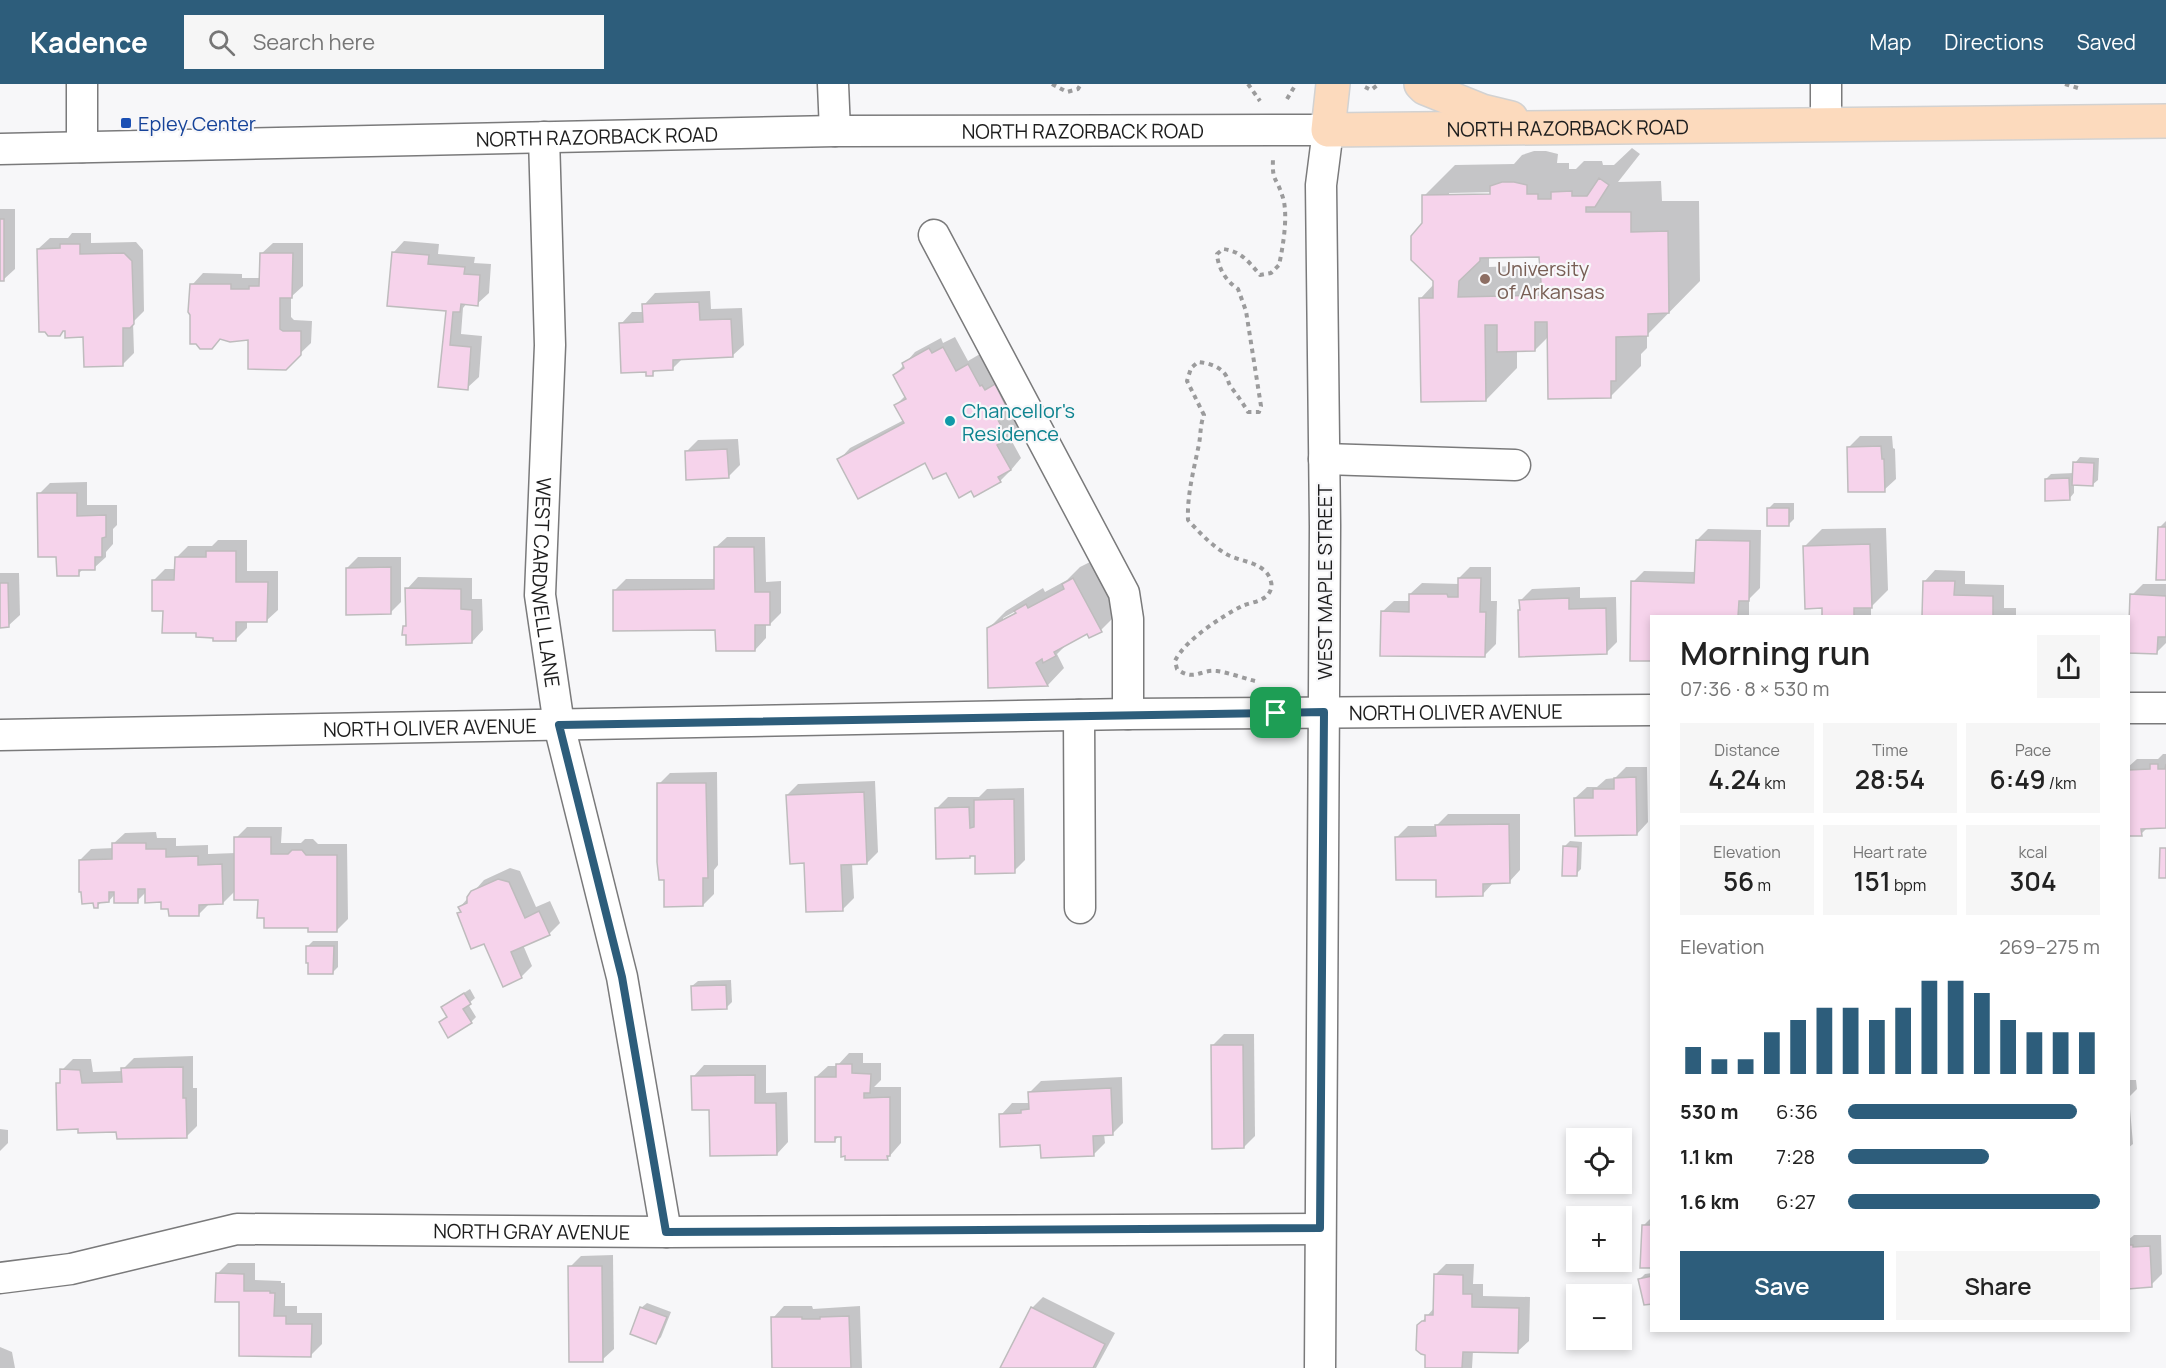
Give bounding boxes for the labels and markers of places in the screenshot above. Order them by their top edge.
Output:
place label: Epley Center [138,110,256,137]
marker: Epley Center [119,116,133,130]
place label: University of Arkansas [1497,255,1605,305]
marker: University of Arkansas [1478,272,1492,286]
place label: Chancellor's Residence [962,397,1075,447]
marker: Chancellor's Residence [943,414,957,428]
pin [1250,687,1301,738]

